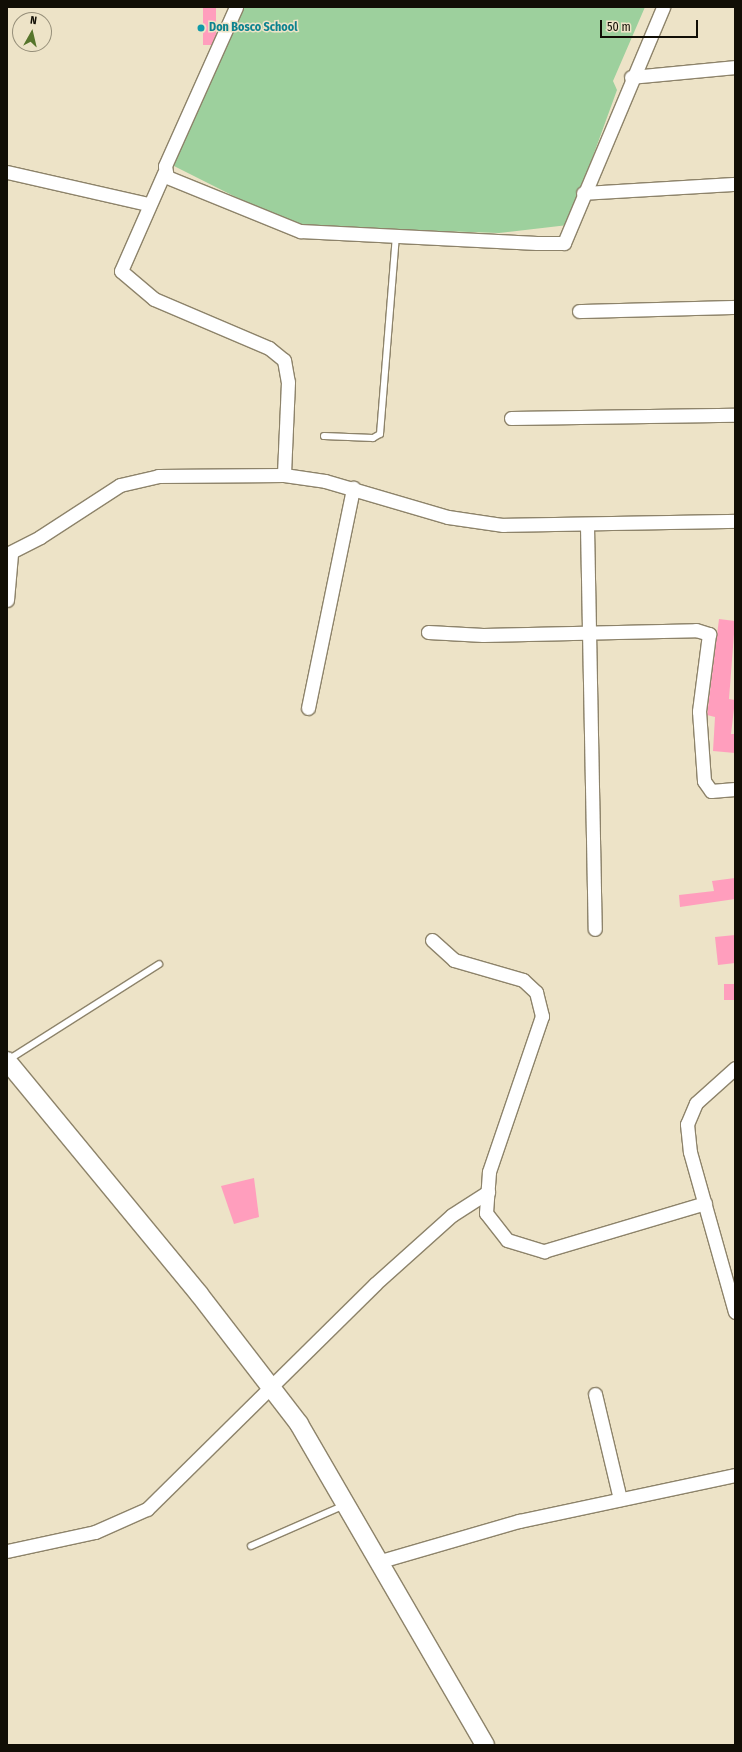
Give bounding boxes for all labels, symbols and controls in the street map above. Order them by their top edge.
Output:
north arrow [12,12,52,52]
scale bar [602,12,700,38]
text: N [29,14,38,28]
text: 50 m [607,20,631,34]
place label: Don Bosco School [209,21,297,35]
marker: Don Bosco School [196,23,206,33]

